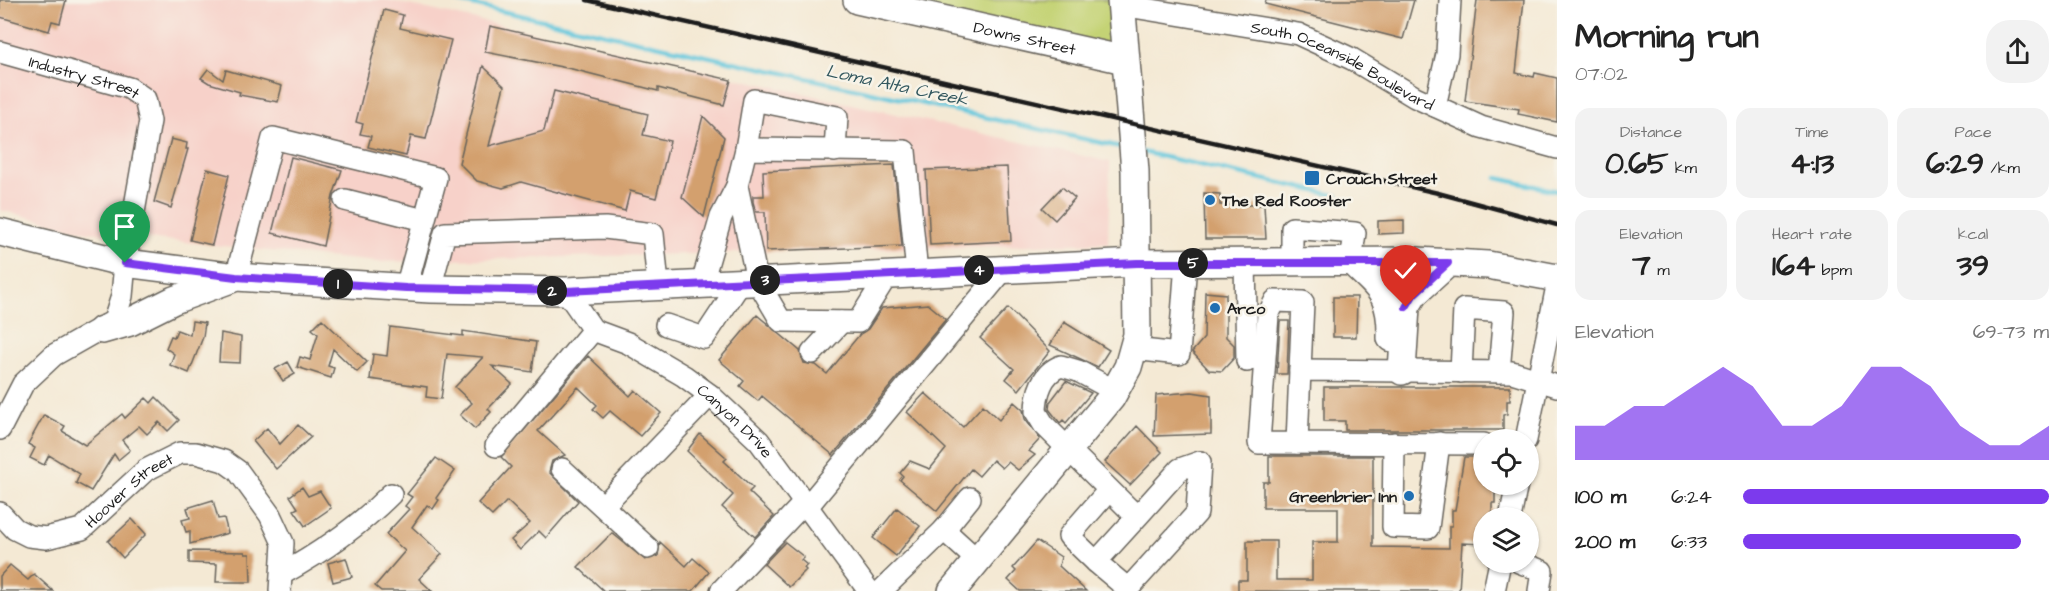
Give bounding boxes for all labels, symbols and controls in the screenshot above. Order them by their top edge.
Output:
text: Morning run [1575,14,1759,60]
street label: Downs Street [971,16,1078,61]
street label: South Oceanside Boulevard [1249,16,1437,116]
button: share [1986,20,2049,83]
street label: Industry Street [26,51,144,105]
water label: Loma Alta Creek [824,58,971,113]
text: 07:02 [1575,60,1627,88]
text: Distance [1620,121,1682,143]
text: Time [1795,121,1829,143]
text: Pace [1954,121,1992,143]
text: 0.65 [1605,143,1668,185]
text: 4:13 [1790,143,1834,185]
text: 6:29 [1926,143,1984,185]
text: km [1668,157,1697,179]
text: /km [1984,157,2020,179]
place label: Crouch Street [1326,168,1438,190]
marker: Crouch Street [1303,169,1321,187]
place label: The Red Rooster [1221,190,1351,212]
marker: The Red Rooster [1203,193,1217,207]
pin [99,201,150,263]
icon: arrive [108,210,141,243]
text: Elevation [1620,223,1682,245]
text: Heart rate [1772,223,1852,245]
text: kcal [1958,223,1988,245]
pin [1380,245,1431,307]
text: 7 [1632,245,1651,287]
text: 164 [1772,245,1815,287]
text: 39 [1957,245,1989,287]
pin: 5 [1178,248,1208,278]
text: 5 [1187,252,1199,274]
icon: check [1389,254,1422,287]
pin: 4 [964,255,994,285]
text: 4 [974,259,984,281]
text: m [1651,259,1670,281]
text: bpm [1815,259,1852,281]
pin: 3 [750,265,780,295]
pin: 1 [323,269,353,299]
text: 3 [761,269,769,291]
text: 1 [337,273,339,295]
pin: 2 [537,276,567,306]
text: 2 [547,280,557,302]
place label: Arco [1227,298,1266,320]
marker: Arco [1208,301,1222,315]
text: Elevation [1575,318,1654,346]
text: 69–73 m [1973,318,2049,346]
street label: Canyon Drive [692,379,778,463]
map controls [1473,429,1539,573]
button: locate [1473,429,1539,495]
street label: Hoover Street [80,448,178,533]
text: 100 m [1575,483,1626,511]
text: 6:24 [1671,483,1712,511]
place label: Greenbrier Inn [1289,486,1397,508]
marker: Greenbrier Inn [1402,489,1416,503]
button: layers [1473,507,1539,573]
text: 200 m [1575,528,1635,556]
text: 6:33 [1671,528,1707,556]

